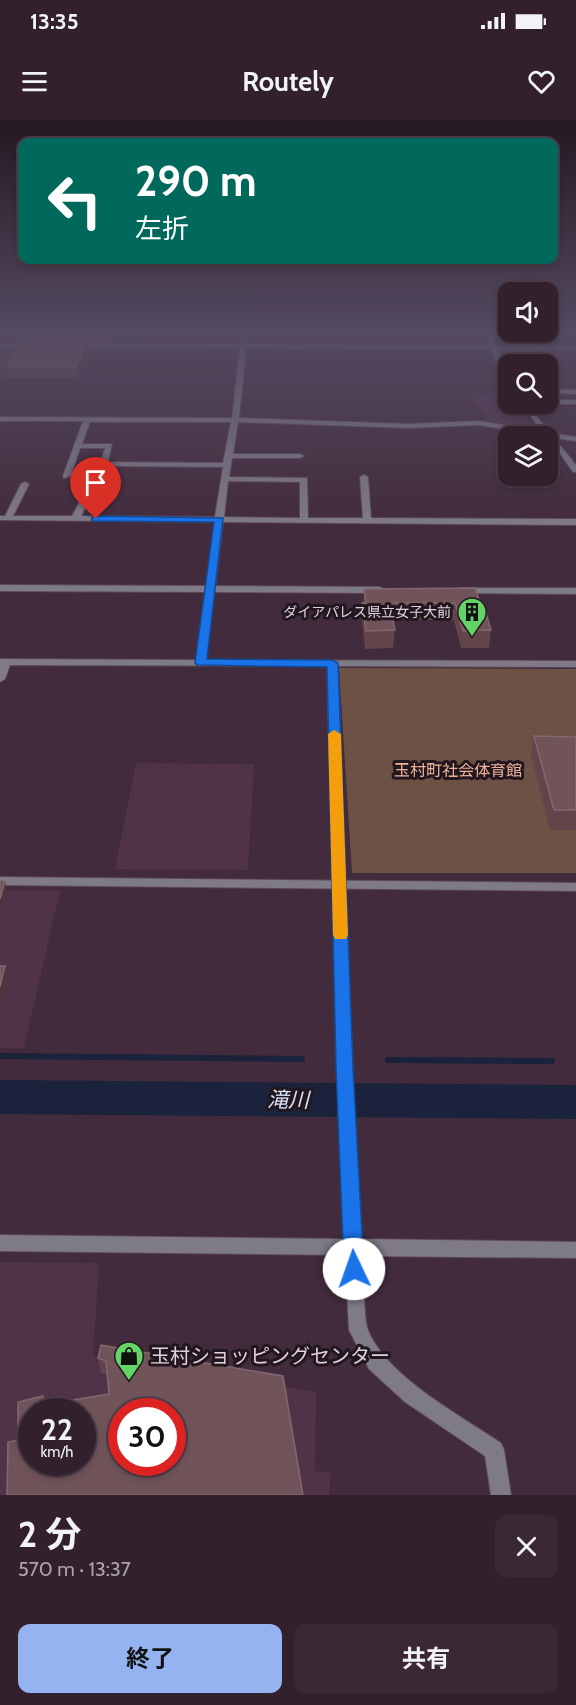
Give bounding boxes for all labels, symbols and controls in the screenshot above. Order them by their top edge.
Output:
text: 13:35 [30,8,79,35]
icon: menu [18,65,51,98]
text: Routely [242,65,334,98]
icon: heart [525,65,558,98]
text: 290 m [135,155,256,207]
icon: left [36,162,114,240]
text: 左折 [135,212,189,245]
map controls [498,282,558,486]
button: sound [498,282,558,342]
button: search [498,354,558,414]
button: layers [498,426,558,486]
pin [70,457,121,519]
icon: arrive [79,466,112,499]
building icon: ダイアパレス県立女子大前 [456,596,488,638]
place label: ダイアパレス県立女子大前 [283,603,451,621]
park label: 玉村町社会体育館 [394,761,522,780]
water label: 滝川 [267,1087,311,1112]
position arrow [322,1237,386,1301]
shop icon: 玉村ショッピングセンター [113,1340,145,1382]
place label: 玉村ショッピングセンター [150,1344,390,1368]
speed limit sign: 30 [108,1398,186,1476]
text: 22 [41,1411,73,1448]
text: km/h [41,1443,73,1461]
text: 2 分 [18,1512,81,1556]
button: close [495,1515,558,1578]
text: 570 m · 13:37 [18,1557,131,1581]
button: 終了 [18,1624,282,1693]
button: 共有 [294,1624,558,1693]

